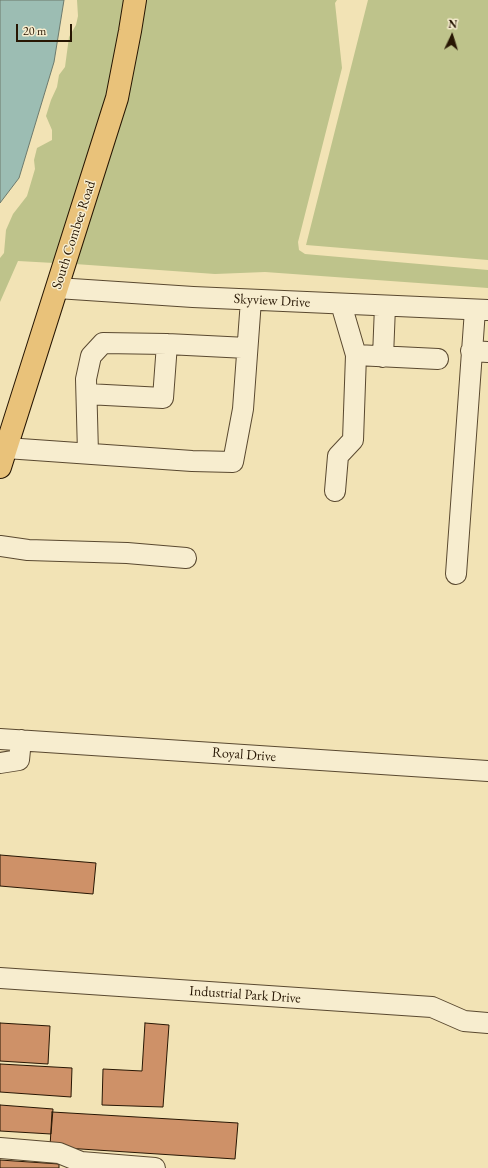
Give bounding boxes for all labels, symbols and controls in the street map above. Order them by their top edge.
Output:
scale bar [18,16,74,42]
north arrow [432,16,472,56]
text: N [448,17,458,31]
text: 20 m [23,23,46,39]
street label: South Combee Road [49,179,99,291]
street label: Skyview Drive [233,291,311,311]
street label: Royal Drive [211,744,277,766]
street label: Industrial Park Drive [189,983,301,1007]

